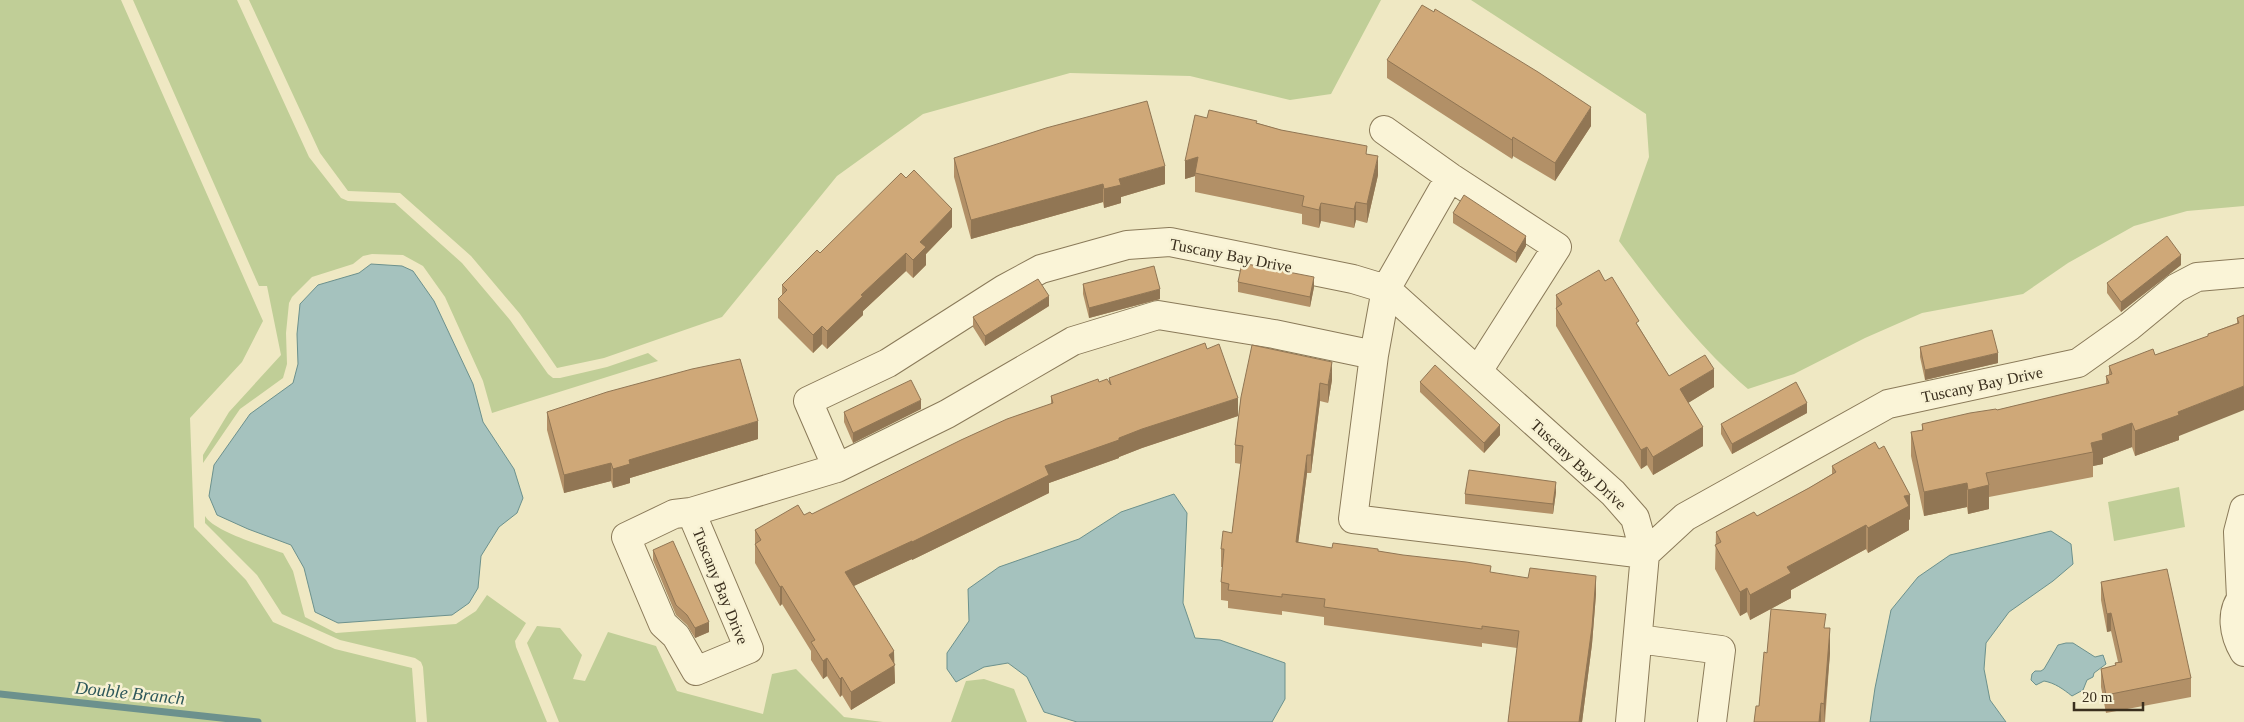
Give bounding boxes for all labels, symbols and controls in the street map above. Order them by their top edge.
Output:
street label: Tuscany Bay Drive [1168,235,1293,277]
street label: Tuscany Bay Drive [1920,363,2045,407]
street label: Tuscany Bay Drive [1527,416,1630,514]
street label: Tuscany Bay Drive [689,526,752,647]
water label: Double Branch [73,677,186,709]
scale bar [2074,680,2143,712]
text: 20 m [2082,689,2113,705]

